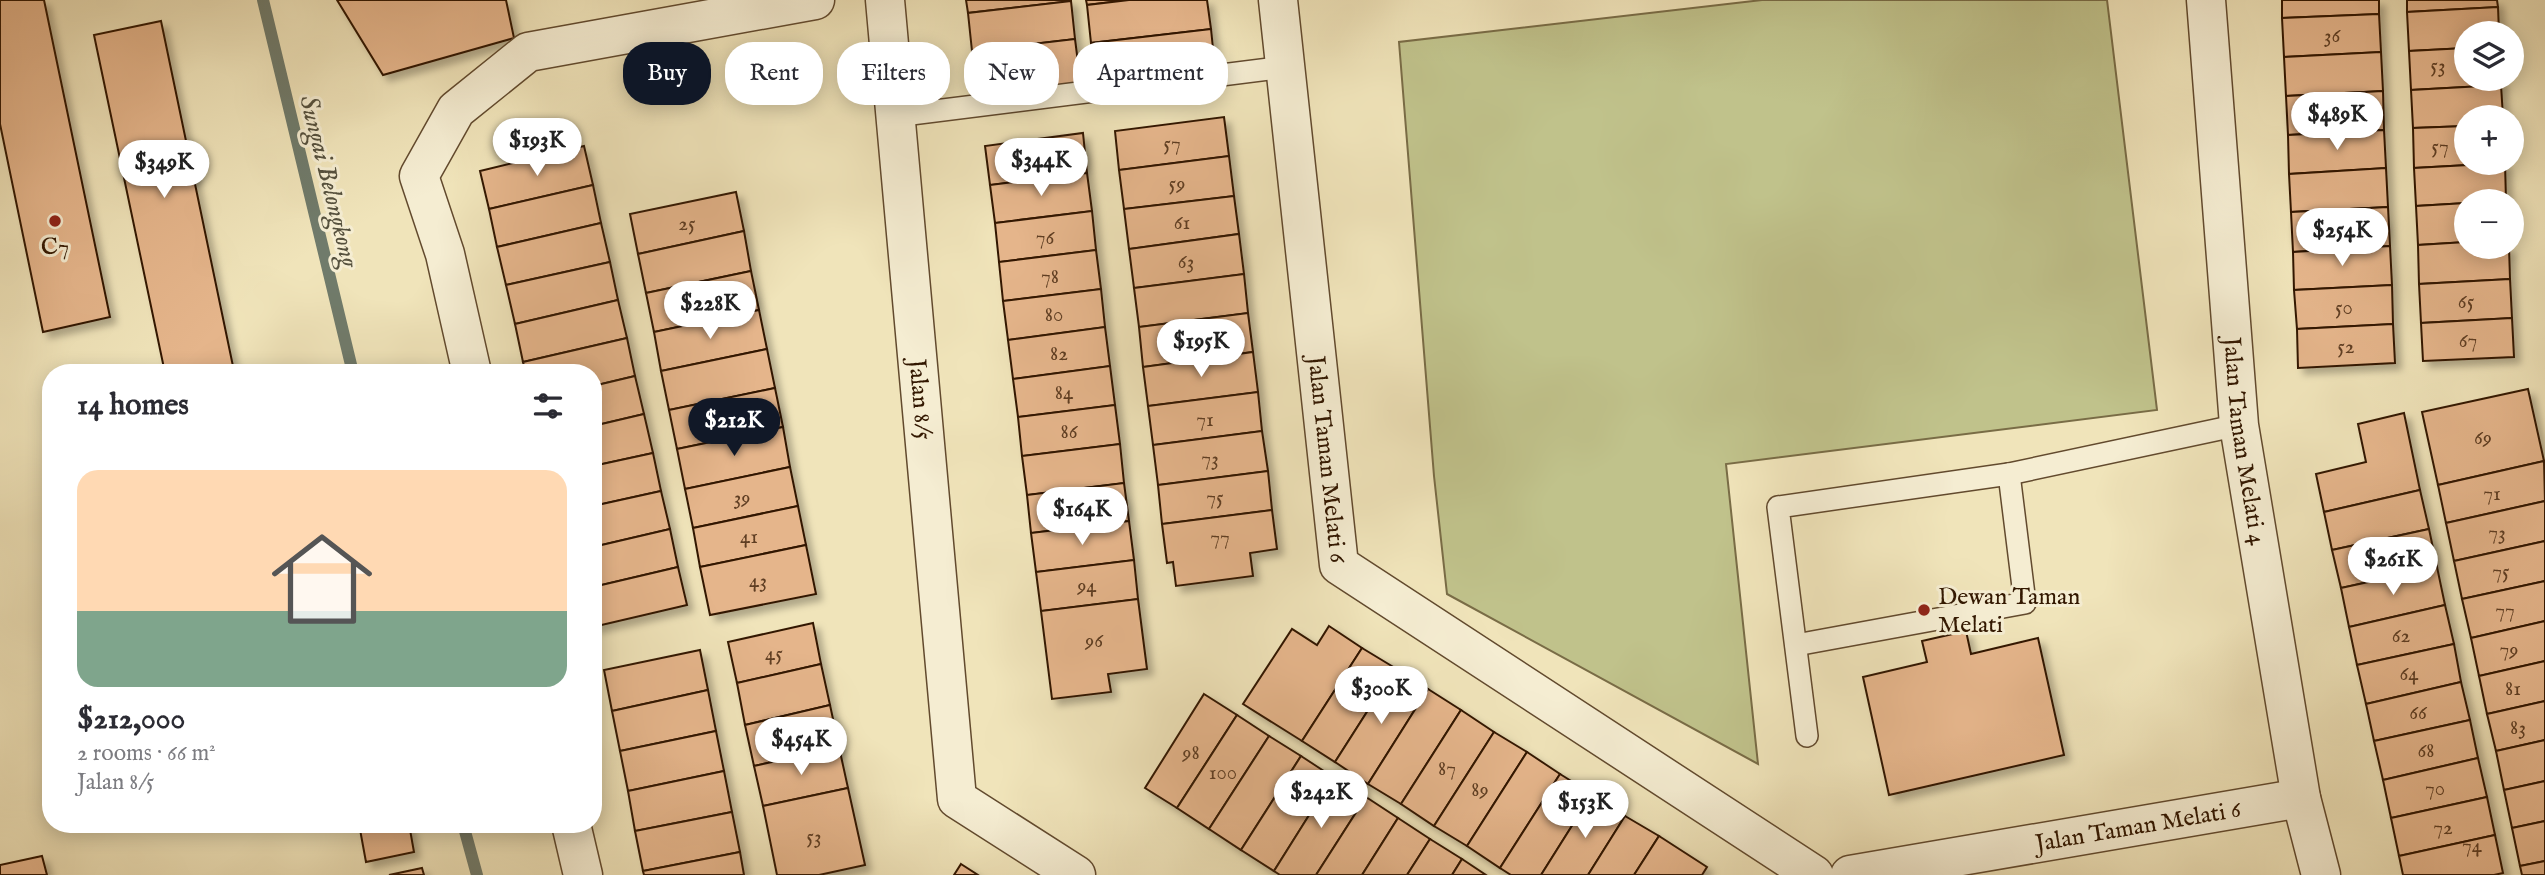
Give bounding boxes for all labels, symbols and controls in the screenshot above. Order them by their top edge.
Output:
map controls [2454,21,2524,259]
button: layers [2454,21,2524,91]
house number: 36 [2324,23,2341,50]
chip: Buy [623,42,711,105]
chip: Rent [725,42,823,105]
chip: Filters [837,42,950,105]
chip: New [964,42,1059,105]
chip: Apartment [1073,42,1228,105]
house number: 53 [2430,53,2446,80]
water label: Sungai Belongkong [290,92,366,272]
pin: $489K [2288,92,2386,152]
text: $489K [2307,100,2367,129]
button: + [2454,105,2524,175]
pin: $193K [488,118,586,178]
text: $193K [509,126,565,155]
house number: 57 [1163,131,1181,158]
house number: 57 [2431,134,2449,161]
pin: $344K [992,138,1090,198]
pin: $349K [115,140,213,200]
text: $344K [1011,146,1071,175]
text: $349K [134,148,194,177]
house number: 59 [1169,171,1185,198]
button: − [2454,189,2524,259]
pin: $254K [2293,208,2391,268]
house number: 61 [1174,210,1190,237]
house number: 25 [678,211,696,238]
marker: C7 [47,213,63,229]
text: $254K [2312,216,2372,245]
house number: 76 [1036,225,1055,252]
place label: C7 [41,232,69,263]
house number: 63 [1178,249,1194,276]
house number: 78 [1041,264,1059,291]
pin: $228K [661,282,759,341]
text: $228K [680,289,740,318]
house number: 65 [2458,289,2475,316]
house number: 50 [2335,295,2353,322]
house number: 80 [1045,302,1063,329]
pin: $195K [1152,320,1250,379]
text: $195K [1173,327,1229,356]
house number: 67 [2459,328,2477,355]
street label: Jalan Taman Melati 4 [2215,333,2273,548]
house number: 52 [2337,334,2355,361]
house number: 82 [1050,341,1068,368]
street label: Jalan Taman Melati 6 [1299,351,1353,565]
street label: Jalan 8/5 [900,355,939,441]
house number: 84 [1055,380,1074,407]
text: 14 homes [77,387,189,425]
icon: filters [529,387,567,425]
pin: $212K [685,398,783,458]
text: $212K [704,406,764,435]
house number: 71 [1196,407,1214,434]
house number: 86 [1060,419,1079,446]
house number: 69 [2474,425,2492,452]
house number: 73 [1201,446,1219,473]
house number: 71 [2483,481,2501,508]
house number: 39 [733,485,751,512]
house number: 75 [1206,485,1224,512]
pin: $164K [1033,488,1131,547]
text: $164K [1053,495,1111,524]
icon: home [259,516,385,642]
house number: 73 [2488,520,2506,547]
house number: 41 [740,524,758,551]
house number: 77 [1210,525,1230,552]
pin: $261K [2344,538,2442,597]
text: $261K [2364,545,2422,574]
house number: 75 [2492,559,2510,586]
house number: 43 [749,568,767,595]
house number: 94 [1076,573,1097,600]
place label: Dewan Taman Melati [1938,582,2080,641]
house number: 77 [2495,598,2515,625]
marker: Dewan Taman Melati [1916,602,1932,618]
house number: 62 [2392,623,2411,650]
house number: 96 [1084,628,1104,655]
house number: 79 [2500,637,2519,664]
house number: 45 [765,641,783,668]
house number: 64 [2399,661,2419,688]
pin: $300K [1332,666,1430,726]
text: $300K [1351,674,1411,703]
house number: 81 [2505,676,2521,703]
house number: 66 [2409,700,2428,727]
text: $212,000 [77,701,185,739]
house number: 83 [2510,715,2526,742]
pin: $454K [752,718,850,777]
text: $454K [771,725,831,754]
house number: 68 [2417,738,2435,765]
text: 2 rooms · 66 m² [77,739,216,768]
house number: 98 [1181,740,1200,767]
house number: 87 [1438,756,1456,783]
house number: 100 [1209,760,1237,787]
text: Jalan 8/5 [77,768,154,797]
pin: $242K [1272,770,1370,830]
house number: 70 [2425,776,2445,803]
house number: 89 [1471,777,1489,804]
text: $242K [1290,778,1352,807]
pin: $153K [1536,780,1634,840]
text: $153K [1558,788,1612,817]
street label: Jalan Taman Melati 6 [2030,794,2244,861]
house number: 72 [2433,815,2453,842]
house number: 53 [806,824,822,851]
house number: 74 [2462,833,2483,860]

